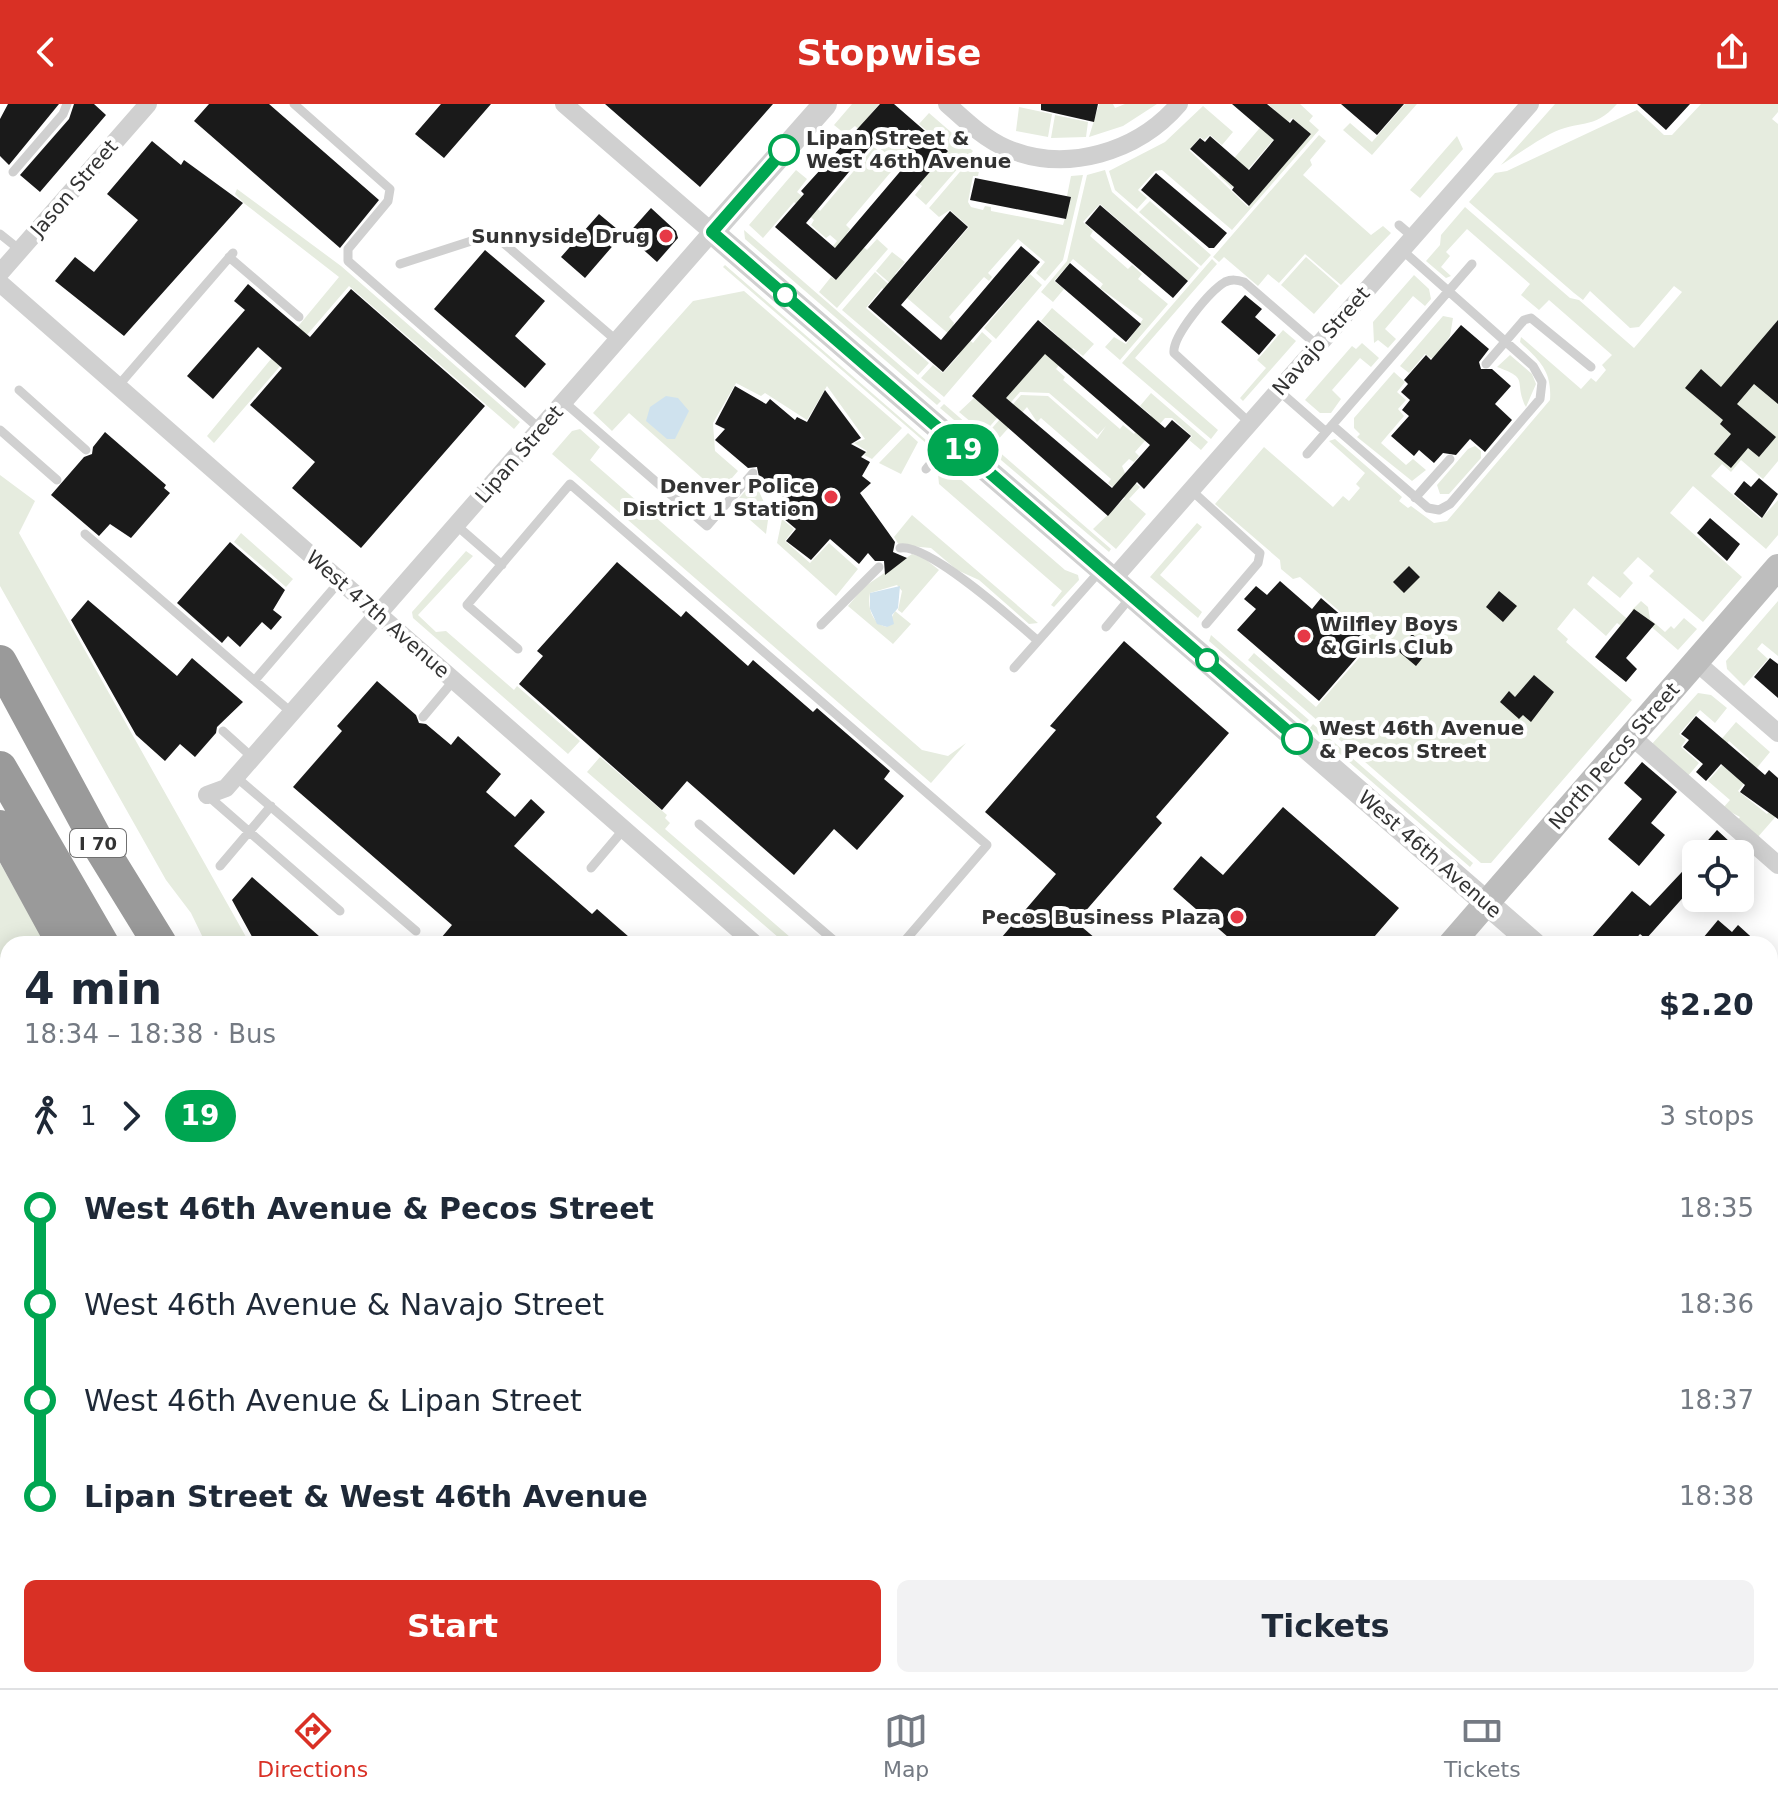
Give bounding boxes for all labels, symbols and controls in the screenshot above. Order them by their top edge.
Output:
icon: back [24,30,68,74]
icon: share [1710,30,1754,74]
text: Stopwise [796,32,982,73]
place label: Lipan Street & West 46th Avenue [806,126,1011,173]
street label: Jason Street [24,134,123,243]
marker: Lipan Street & West 46th Avenue [769,135,799,165]
place label: Sunnyside Drug [471,224,650,248]
marker: Sunnyside Drug [657,227,675,245]
street label: Navajo Street [1267,282,1375,400]
unlabelled marker [774,284,796,306]
street label: Lipan Street [470,400,568,508]
line badge: 19 [927,424,999,476]
text: 19 [944,433,982,466]
place label: Denver Police District 1 Station [622,474,815,521]
marker: Denver Police District 1 Station [822,488,840,506]
street label: West 47th Avenue [301,545,455,683]
place label: Wilfley Boys & Girls Club [1320,612,1458,659]
marker: Wilfley Boys & Girls Club [1295,627,1313,645]
unlabelled marker [1196,649,1218,671]
street label: North Pecos Street [1544,678,1684,834]
place label: West 46th Avenue & Pecos Street [1319,716,1524,763]
marker: West 46th Avenue & Pecos Street [1282,724,1312,754]
street label: West 46th Avenue [1353,785,1507,923]
road number: I 70 [70,829,126,857]
map controls [1682,840,1754,912]
button: locate [1682,840,1754,912]
place label: Pecos Business Plaza [981,905,1221,929]
marker: Pecos Business Plaza [1228,908,1246,926]
text: 4 min [24,963,162,1014]
text: $2.20 [1659,987,1754,1022]
text: 18:34 – 18:38 · Bus [24,1019,276,1049]
icon: walk [24,1094,68,1138]
icon: forward [109,1094,153,1138]
text: 19 [181,1099,220,1132]
text: 1 [80,1101,97,1131]
text: 3 stops [1659,1101,1754,1131]
text: West 46th Avenue & Pecos Street [84,1191,654,1226]
text: 18:35 [1679,1193,1754,1223]
text: West 46th Avenue & Navajo Street [84,1287,604,1322]
text: 18:36 [1679,1289,1754,1319]
text: West 46th Avenue & Lipan Street [84,1383,582,1418]
text: 18:37 [1679,1385,1754,1415]
text: Lipan Street & West 46th Avenue [84,1479,648,1514]
text: 18:38 [1679,1481,1754,1511]
button: Start [24,1580,881,1672]
button: Tickets [897,1580,1754,1672]
tab: Directions [257,1709,368,1782]
tab: Map [883,1709,929,1782]
tab: Tickets [1444,1709,1521,1782]

